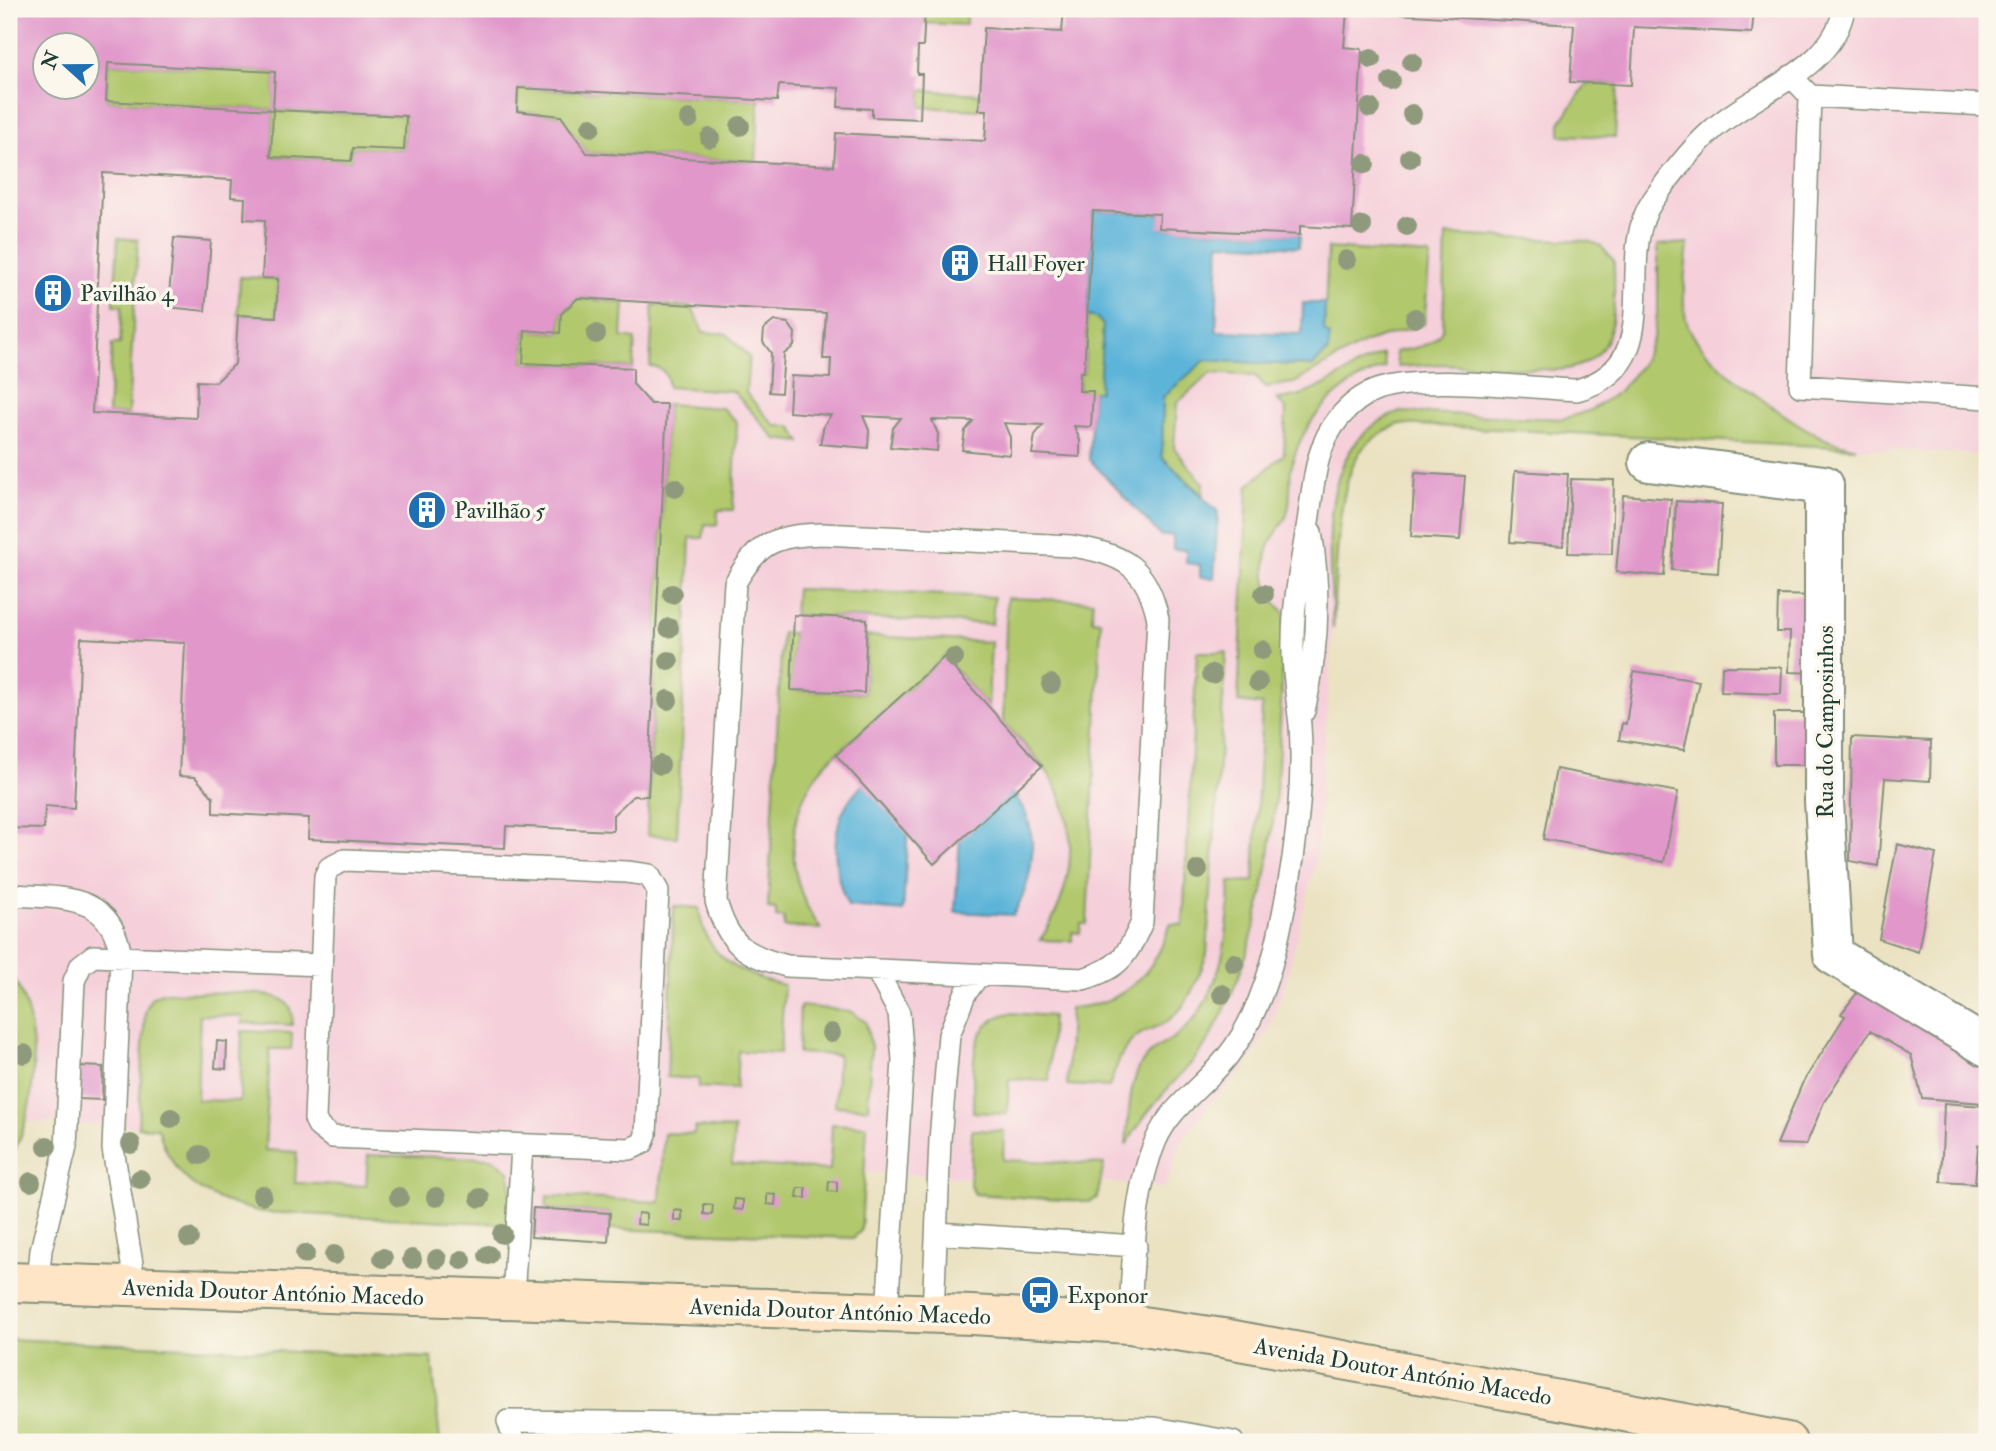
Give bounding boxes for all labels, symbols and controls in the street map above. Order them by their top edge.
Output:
north arrow [32,32,102,102]
text: N [36,47,66,73]
building icon: Hall Foyer [939,242,981,284]
place label: Hall Foyer [987,249,1085,278]
building icon: Pavilhão 4 [32,272,74,314]
place label: Pavilhão 4 [80,279,175,308]
building icon: Pavilhão 5 [406,489,448,531]
place label: Pavilhão 5 [454,496,545,525]
street label: Rua do Camposinhos [1811,625,1841,819]
street label: Avenida Doutor António Macedo [121,1273,424,1312]
bus stop icon: Exponor [1019,1274,1061,1316]
place label: Exponor [1067,1281,1148,1311]
street label: Avenida Doutor António Macedo [688,1292,991,1331]
street label: Avenida Doutor António Macedo [1251,1331,1554,1412]

